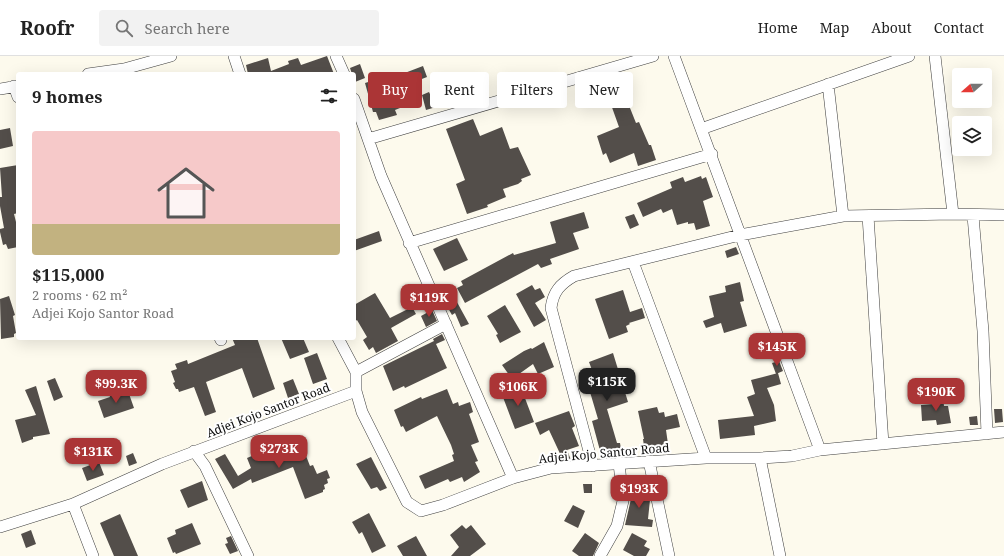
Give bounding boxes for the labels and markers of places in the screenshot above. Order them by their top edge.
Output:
pin: $119K [401,284,457,318]
pin: $145K [749,333,805,367]
pin: $115K [579,368,635,402]
pin: $99.3K [83,370,149,404]
pin: $106K [490,373,546,407]
pin: $190K [908,378,964,412]
pin: $273K [251,435,307,469]
pin: $131K [65,438,121,472]
pin: $193K [611,475,667,509]

